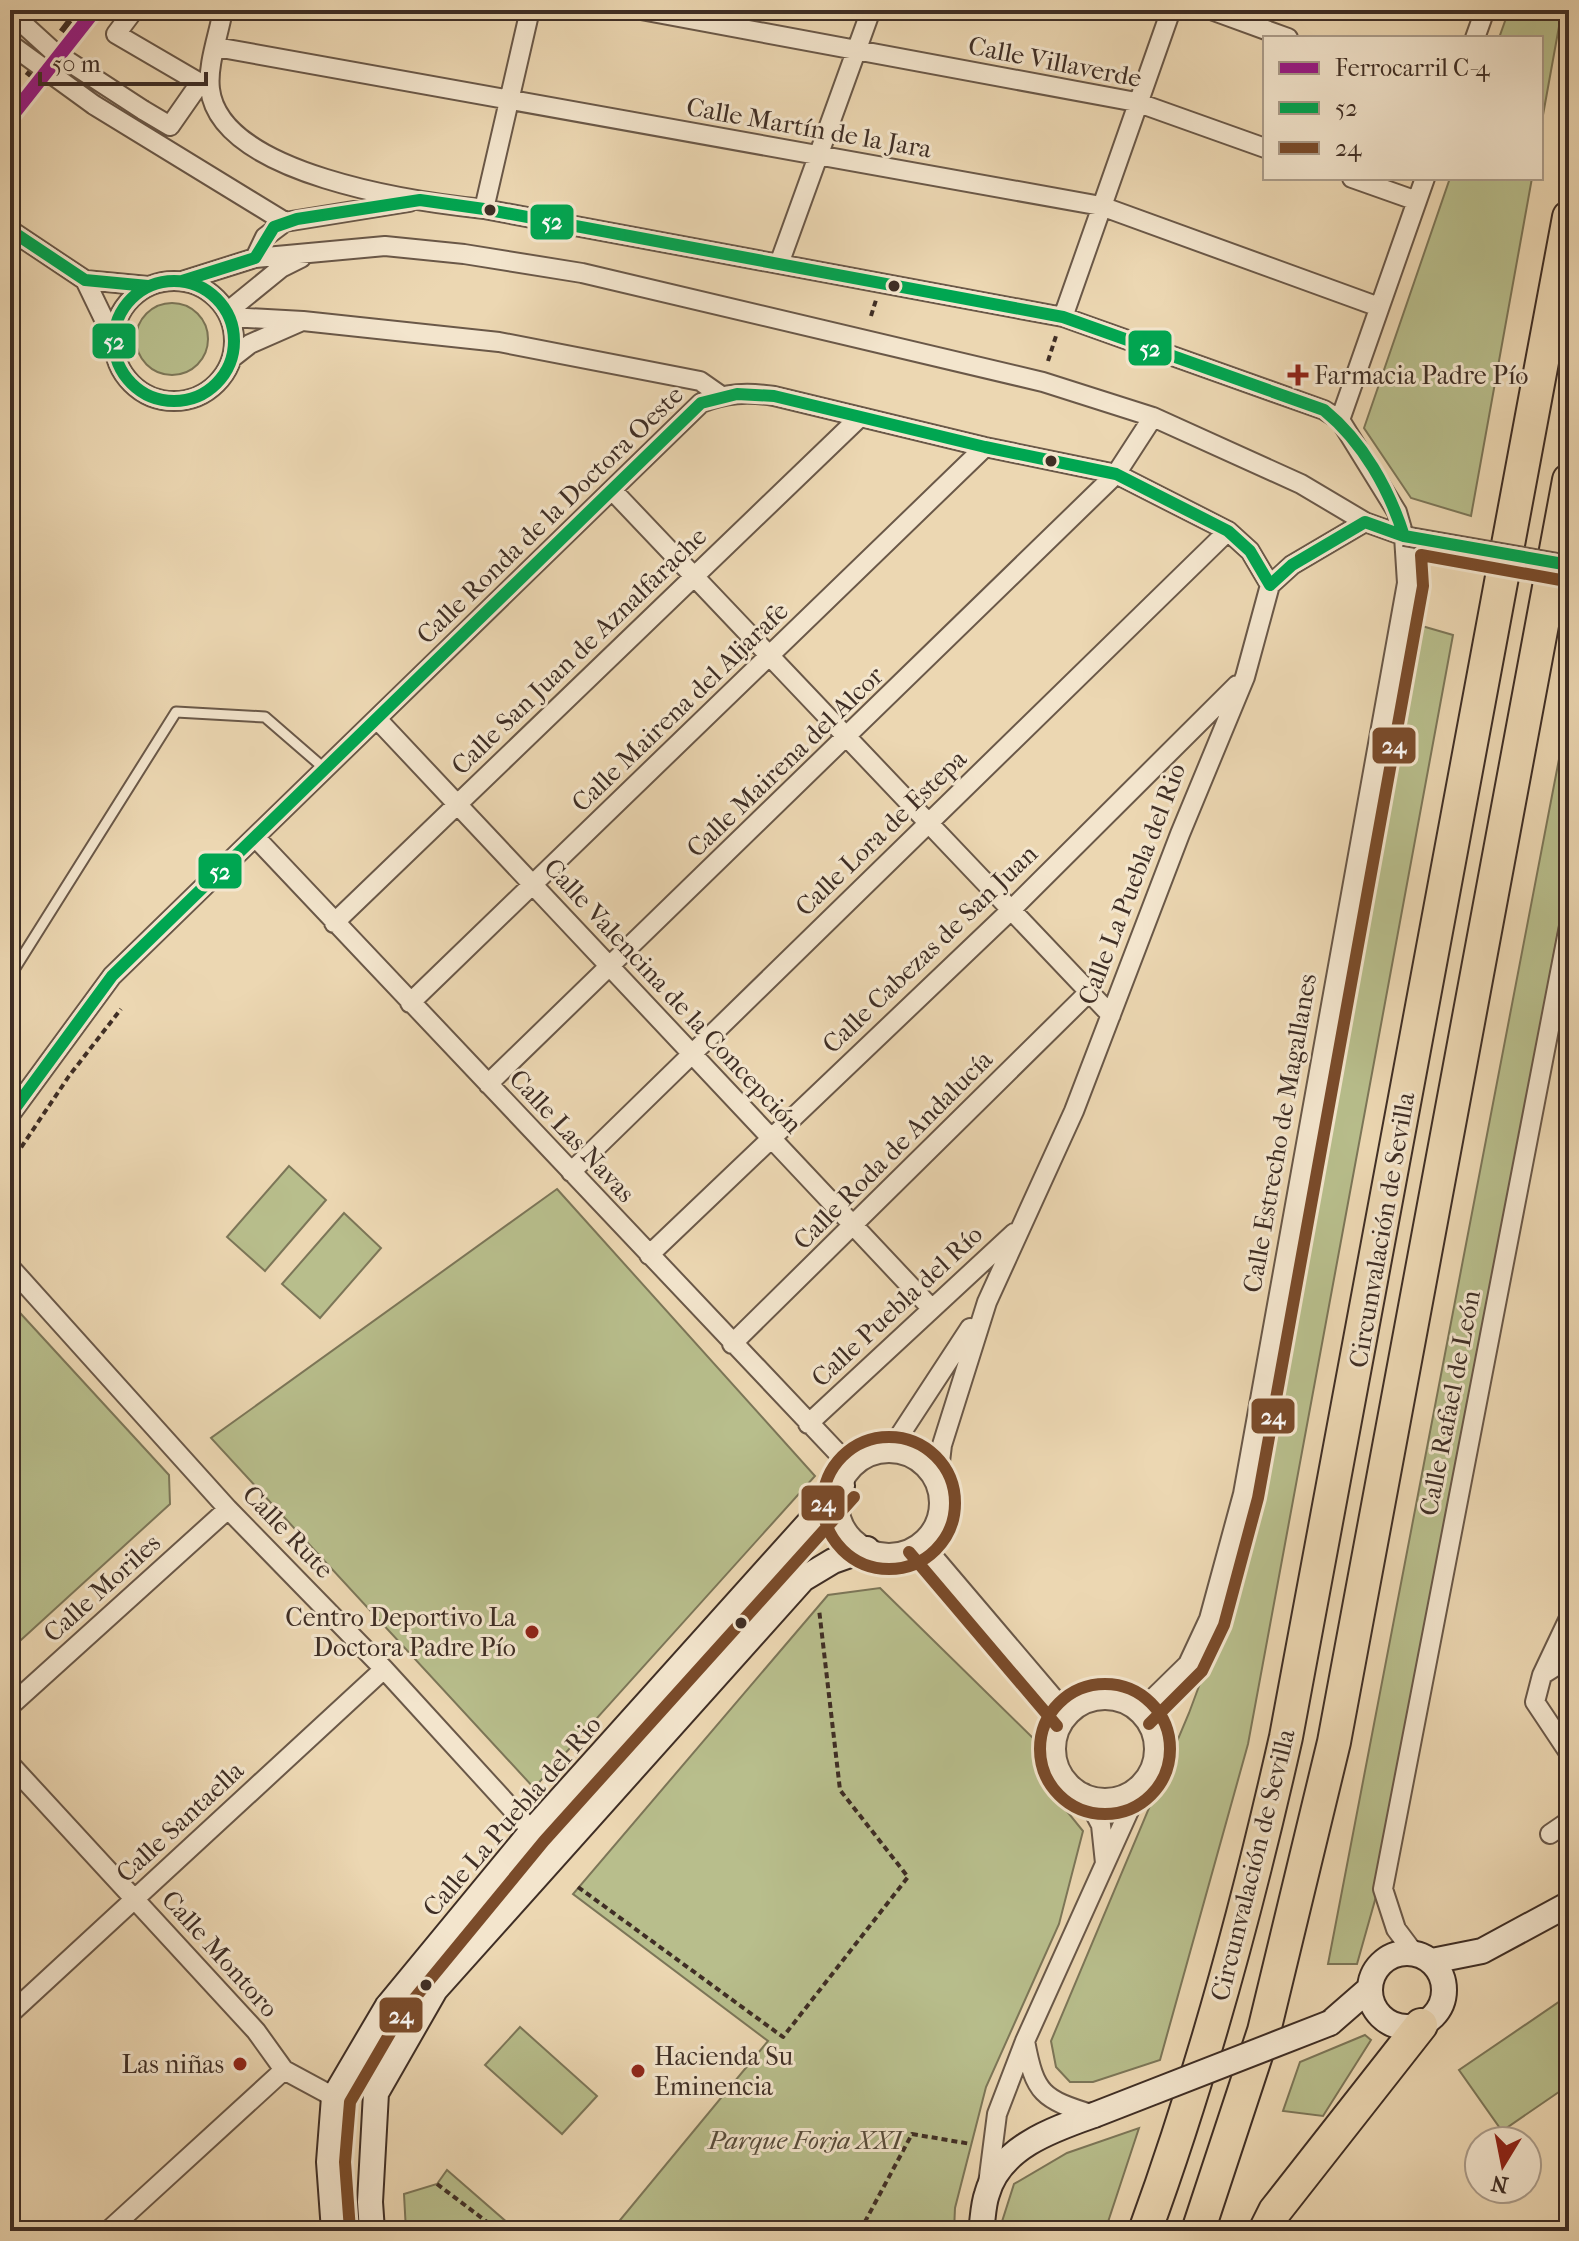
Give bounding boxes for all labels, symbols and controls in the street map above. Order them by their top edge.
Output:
street label: Calle Villaverde [966,30,1144,94]
scale bar [40,36,206,86]
legend [1263,36,1543,180]
text: 50 m [52,50,101,78]
text: Ferrocarril C-4 [1335,54,1490,82]
street label: Calle Martín de la Jara [684,91,935,165]
text: 52 [1335,94,1358,122]
text: 24 [1335,134,1362,162]
unlabelled marker [482,202,498,218]
line badge: 52 [529,203,575,241]
text: 52 [542,209,562,235]
unlabelled marker [886,278,902,294]
line badge: 52 [91,322,137,360]
text: 52 [104,329,124,355]
line badge: 52 [1127,329,1173,367]
text: 52 [1140,336,1160,362]
place label: Farmacia Padre Pío [1314,360,1529,391]
marker: Farmacia Padre Pío [1289,366,1307,384]
street label: Calle Ronda de la Doctora Oeste [410,379,690,651]
unlabelled marker [1043,453,1059,469]
street label: Calle San Juan de Aznalfarache [445,521,713,781]
street label: Calle Mairena del Aljarafe [565,596,795,818]
street label: Calle Mairena del Alcor [680,660,890,864]
line badge: 24 [1371,726,1417,765]
text: 24 [1382,733,1407,759]
street label: Calle Lora de Estepa [789,743,974,923]
street label: Calle La Puebla del Rio [1072,759,1192,1009]
street label: Calle Cabezas de San Juan [816,838,1044,1060]
line badge: 52 [197,852,243,890]
street label: Calle Valencina de la Concepción [537,852,809,1140]
text: 52 [210,859,230,885]
street label: Calle Estrecho de Magallanes [1237,971,1323,1295]
street label: Calle Roda de Andalucía [787,1043,1000,1256]
street label: Calle Las Navas [503,1063,641,1209]
street label: Circunvalación de Sevilla [1342,1089,1422,1370]
street label: Calle Puebla del Río [805,1219,989,1393]
street label: Calle Rafael de León [1413,1288,1487,1518]
line badge: 24 [1250,1397,1296,1435]
text: 24 [1261,1404,1286,1430]
street label: Calle Rute [236,1479,340,1585]
line badge: 24 [800,1484,846,1522]
text: 24 [811,1491,836,1517]
street label: Calle Moriles [37,1527,167,1649]
place label: Centro Deportivo La Doctora Padre Pío [285,1602,517,1663]
unlabelled marker [733,1615,749,1631]
marker: Centro Deportivo La Doctora Padre Pío [523,1623,541,1641]
street label: Calle La Puebla del Rio [416,1709,608,1923]
street label: Circunvalación de Sevilla [1204,1725,1302,2004]
street label: Calle Santaella [110,1754,251,1889]
street label: Calle Montoro [155,1884,285,2024]
unlabelled marker [418,1977,434,1993]
line badge: 24 [378,1996,424,2034]
text: 24 [389,2003,414,2029]
place label: Hacienda Su Eminencia [654,2041,793,2102]
place label: Las niñas [122,2049,224,2080]
marker: Las niñas [231,2055,249,2073]
marker: Hacienda Su Eminencia [629,2062,647,2080]
park label: Parque Forja XXI [707,2125,905,2156]
north arrow [1463,2125,1543,2205]
text: N [1489,2169,1510,2198]

